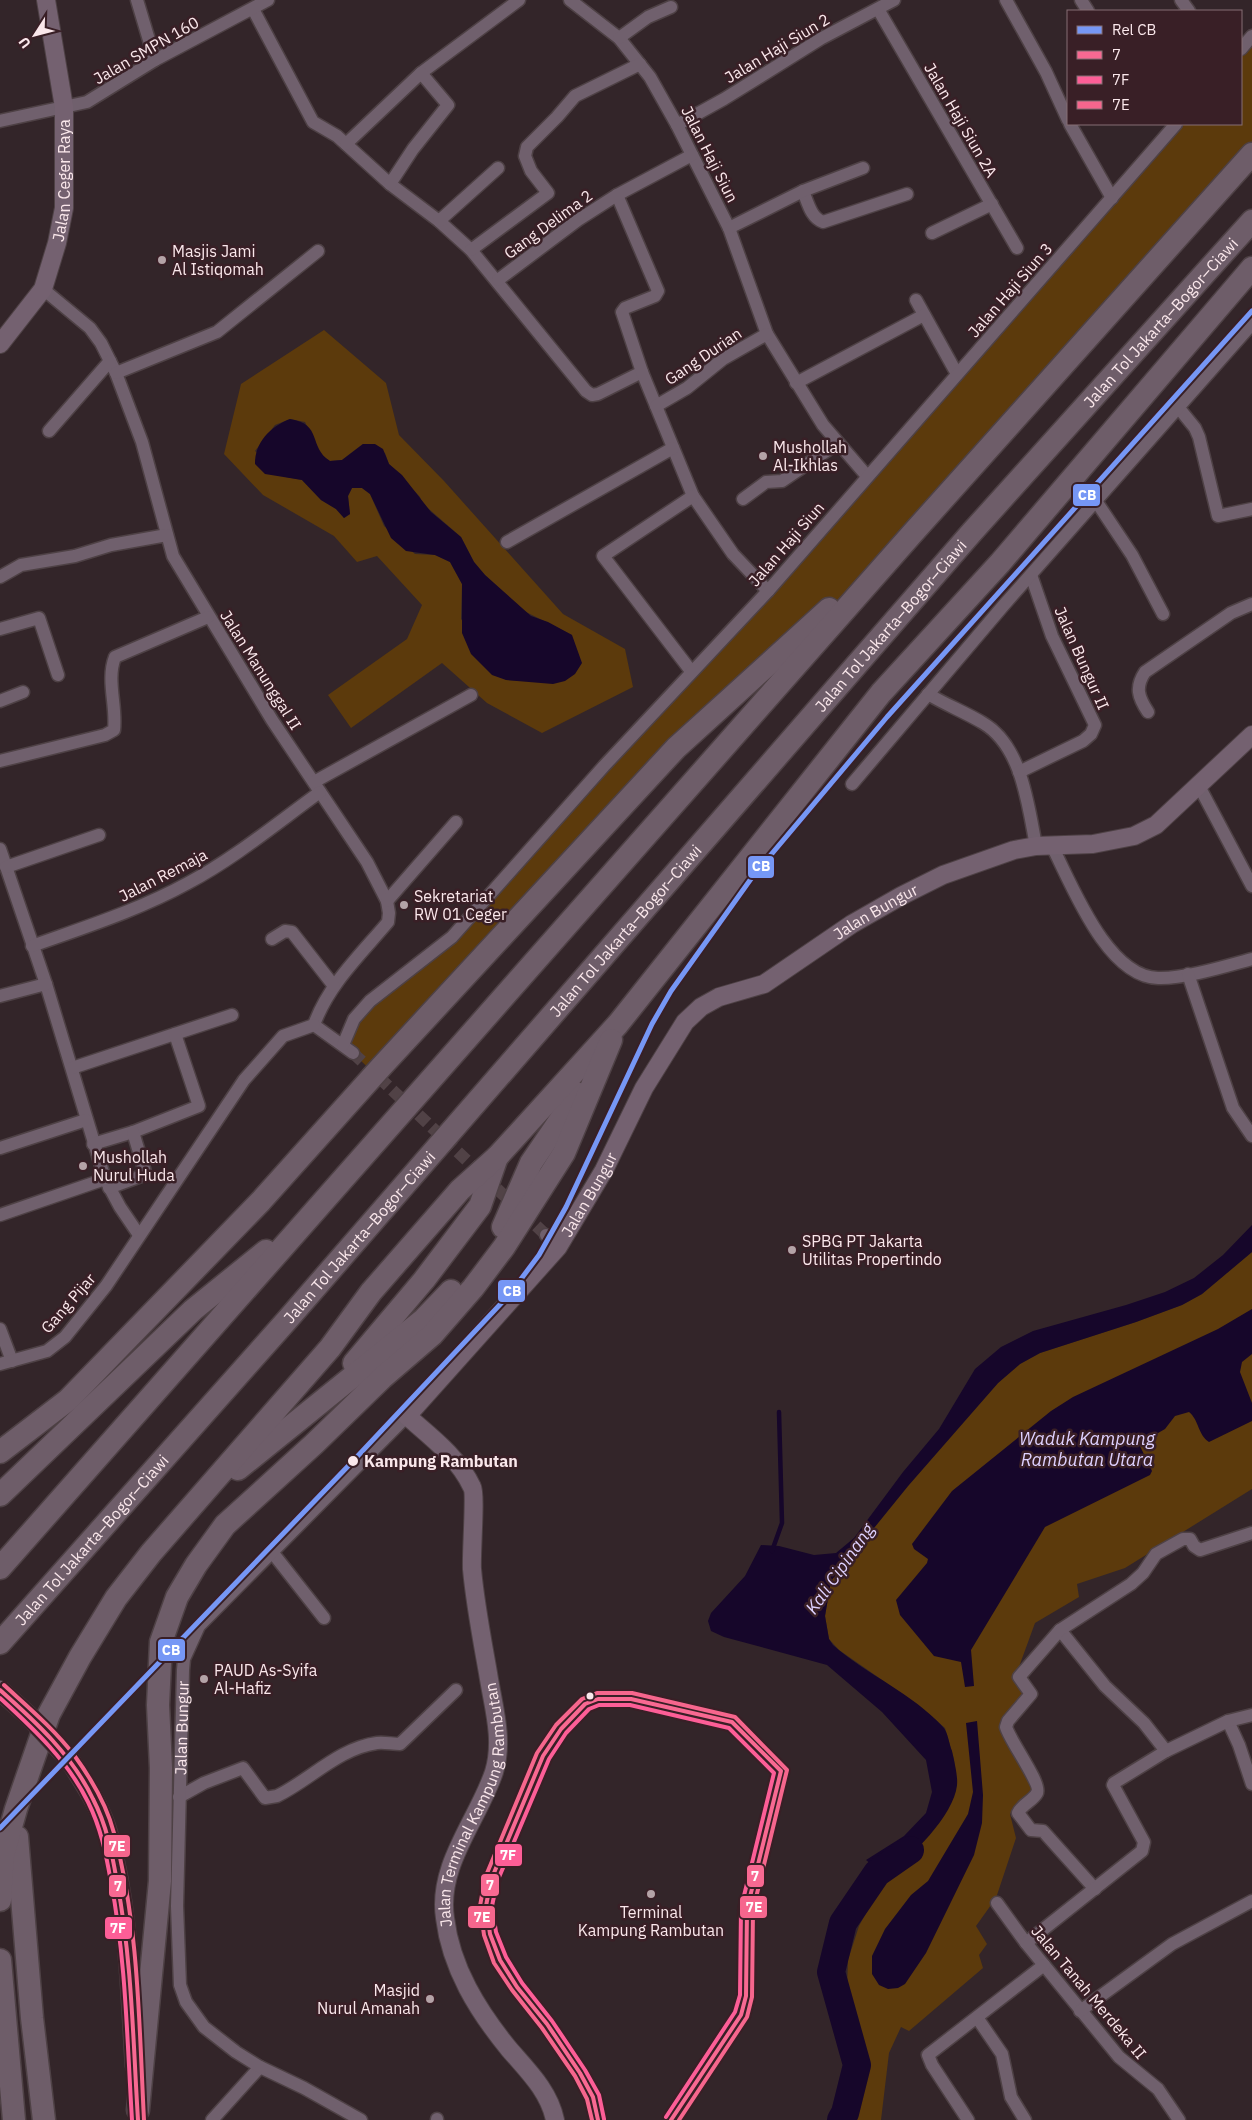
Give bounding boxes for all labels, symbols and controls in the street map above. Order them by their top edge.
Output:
street label: Jalan Haji Siun 2 [721,9,833,87]
north arrow [10,10,60,60]
legend [1067,10,1242,125]
street label: Jalan SMPN 160 [90,12,202,88]
text: Rel CB [1112,20,1156,39]
text: U [14,33,35,52]
text: 7 [1112,45,1121,64]
street label: Jalan Haji Siun 2A [920,59,1002,181]
text: 7F [1112,70,1129,89]
text: 7E [1112,95,1130,114]
street label: Jalan Haji Siun [677,102,743,206]
street label: Jalan Ceger Raya [48,119,74,243]
street label: Gang Delima 2 [500,185,596,263]
street label: Jalan Tol Jakarta–Bogor–Ciawi [1079,234,1242,412]
street label: Jalan Haji Siun 3 [963,239,1057,341]
place label: Masjis Jami Al Istiqomah [172,241,264,279]
marker: Masjis Jami Al Istiqomah [156,254,168,266]
street label: Gang Durian [661,323,745,389]
place label: Mushollah Al-Ikhlas [773,437,847,475]
marker: Mushollah Al-Ikhlas [757,450,769,462]
line badge: CB [1072,483,1101,507]
text: CB [1078,486,1096,504]
street label: Jalan Haji Siun [744,498,828,590]
street label: Jalan Tol Jakarta–Bogor–Ciawi [810,536,971,716]
street label: Jalan Bungur II [1050,603,1114,713]
street label: Jalan Manunggal II [216,606,306,734]
street label: Jalan Tol Jakarta–Bogor–Ciawi [545,841,706,1021]
street label: Jalan Remaja [116,844,211,906]
line badge: CB [747,855,775,879]
text: CB [752,857,770,875]
street label: Jalan Bungur [829,879,921,944]
place label: Sekretariat RW 01 Ceger [414,886,507,924]
marker: Sekretariat RW 01 Ceger [398,899,410,911]
place label: Mushollah Nurul Huda [93,1147,175,1185]
street label: Jalan Tol Jakarta–Bogor–Ciawi [279,1147,439,1327]
street label: Jalan Bungur [556,1149,621,1240]
marker: Mushollah Nurul Huda [77,1160,89,1172]
place label: SPBG PT Jakarta Utilitas Propertindo [802,1231,942,1269]
marker: SPBG PT Jakarta Utilitas Propertindo [786,1244,798,1256]
street label: Gang Pijar [36,1269,100,1337]
line badge: CB [497,1279,526,1303]
text: CB [503,1282,521,1300]
water label: Waduk Kampung Rambutan Utara [1019,1427,1156,1471]
street label: Jalan Tol Jakarta–Bogor–Ciawi [11,1450,173,1629]
place label: Kampung Rambutan [364,1451,518,1471]
marker: Kampung Rambutan [346,1454,360,1468]
water label: Kali Cipinang [800,1518,880,1618]
line badge: CB [157,1638,186,1662]
text: CB [162,1641,180,1659]
place label: PAUD As-Syifa Al-Hafiz [214,1660,318,1698]
marker: PAUD As-Syifa Al-Hafiz [198,1673,210,1685]
street label: Jalan Bungur [170,1680,193,1775]
street label: Jalan Terminal Kampung Rambutan [434,1681,508,1929]
unlabelled marker [585,1691,595,1701]
line badge: 7E [103,1834,131,1858]
text: 7E [109,1837,125,1855]
line badge: 7F [494,1843,523,1867]
text: 7F [500,1846,516,1864]
line badge: 7 [746,1864,765,1888]
text: 7 [751,1867,759,1885]
line badge: 7 [480,1873,500,1897]
line badge: 7 [108,1874,127,1898]
text: 7 [486,1876,494,1894]
text: 7 [114,1877,122,1895]
marker: Terminal Kampung Rambutan [645,1888,657,1900]
line badge: 7E [739,1895,768,1919]
text: 7E [746,1898,762,1916]
place label: Terminal Kampung Rambutan [578,1902,724,1940]
line badge: 7E [467,1905,496,1929]
text: 7E [474,1908,490,1926]
line badge: 7F [104,1916,133,1940]
text: 7F [110,1919,126,1937]
street label: Jalan Tanah Merdeka II [1027,1921,1151,2063]
place label: Masjid Nurul Amanah [317,1980,420,2018]
marker: Masjid Nurul Amanah [424,1993,436,2005]

